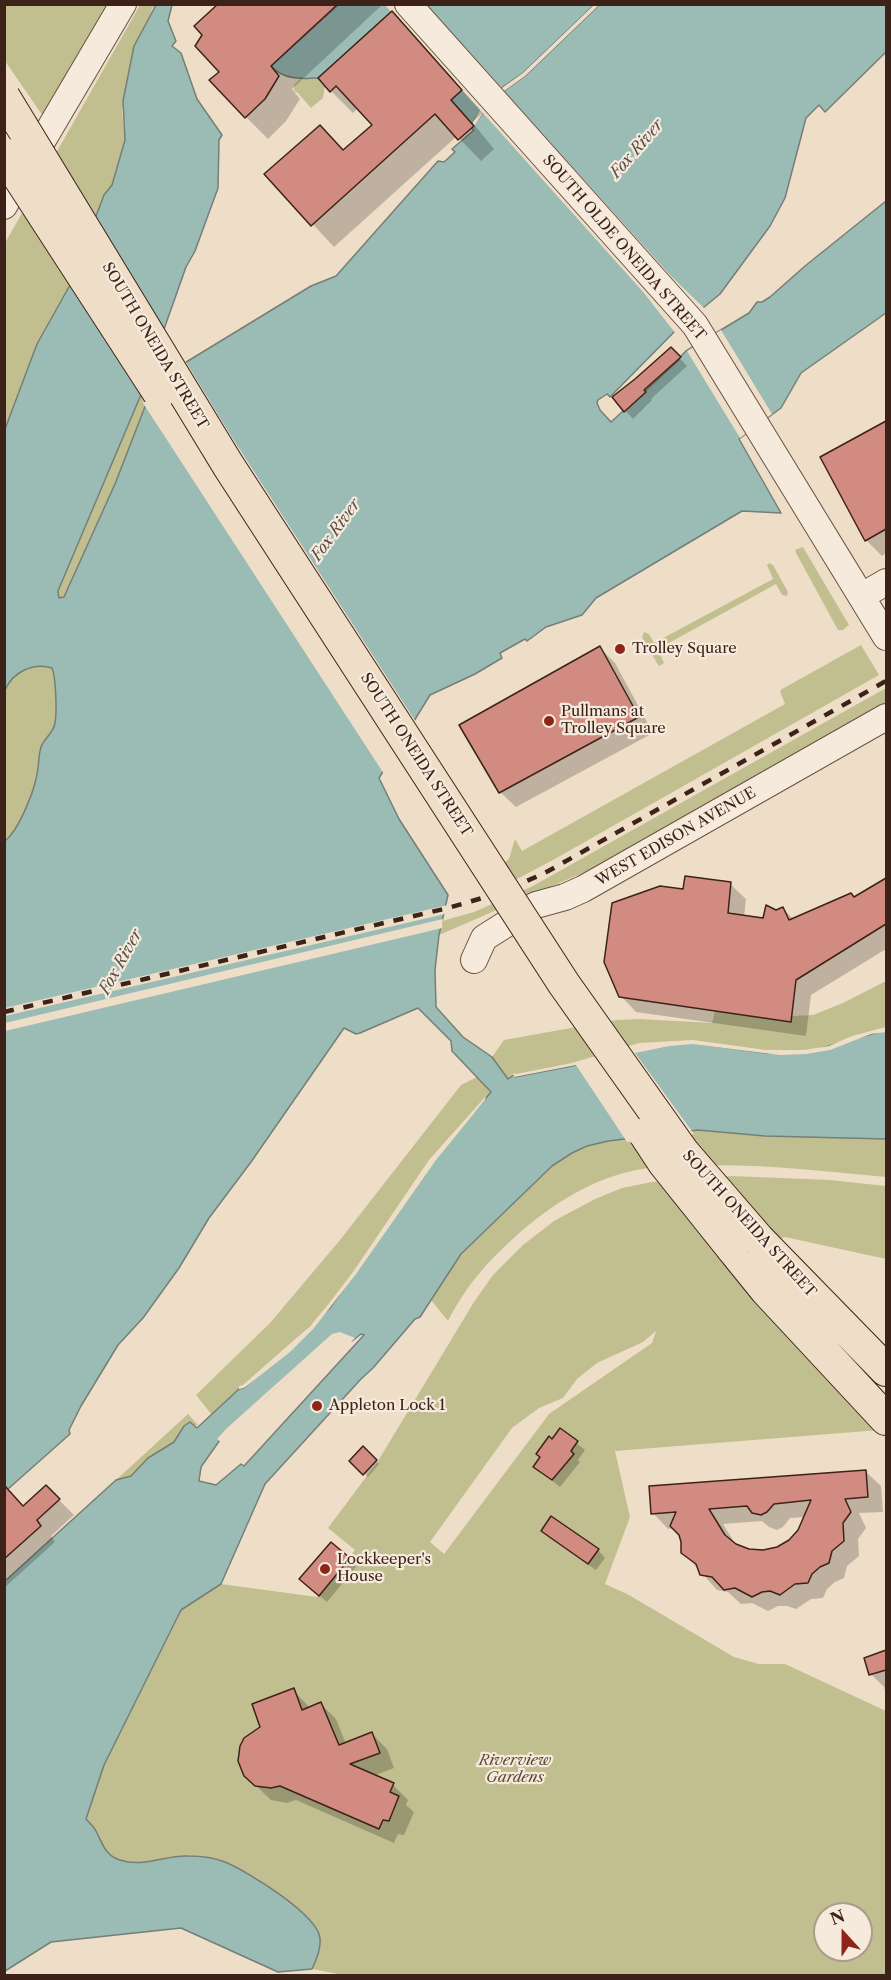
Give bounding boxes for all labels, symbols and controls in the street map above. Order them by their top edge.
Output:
water label: Fox River [606,116,668,182]
street label: SOUTH OLDE ONEIDA STREET [538,152,710,344]
street label: SOUTH ONEIDA STREET [98,259,212,433]
water label: Fox River [307,495,365,565]
place label: Trolley Square [632,640,737,658]
marker: Trolley Square [613,642,627,656]
street label: SOUTH ONEIDA STREET [356,670,476,840]
place label: Pullmans at Trolley Square [561,703,666,738]
marker: Pullmans at Trolley Square [542,714,556,728]
street label: WEST EDISON AVENUE [593,784,759,890]
water label: Fox River [95,926,147,998]
street label: SOUTH ONEIDA STREET [678,1147,820,1301]
place label: Appleton Lock 1 [329,1397,445,1415]
marker: Appleton Lock 1 [310,1399,324,1413]
place label: Lockkeeper's House [337,1551,431,1586]
marker: Lockkeeper's House [318,1562,332,1576]
park label: Riverview Gardens [479,1752,551,1787]
north arrow [813,1902,873,1962]
text: N [827,1905,847,1929]

